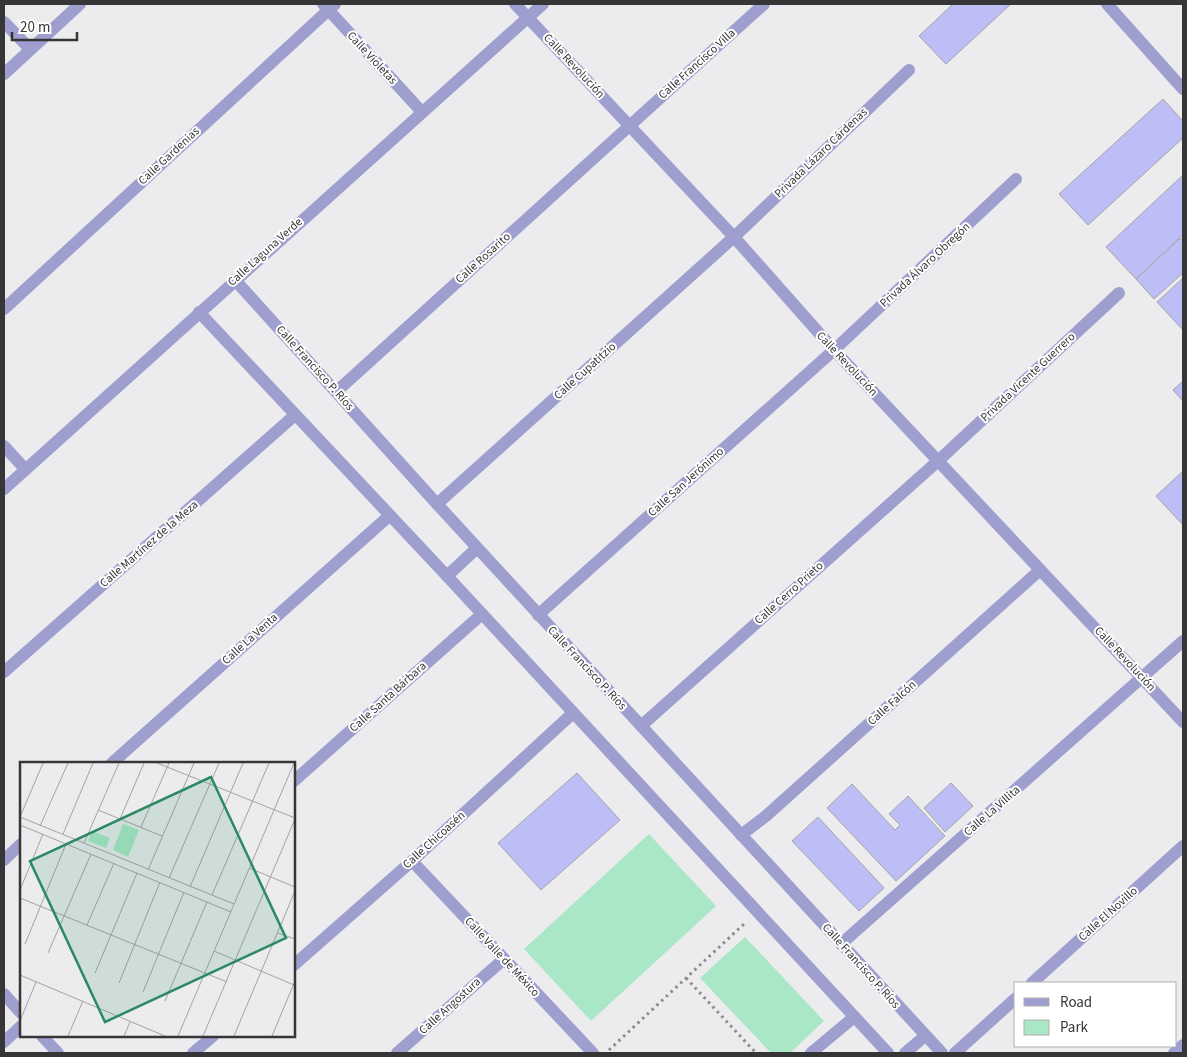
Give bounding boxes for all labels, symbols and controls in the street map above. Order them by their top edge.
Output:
scale bar [12,10,78,42]
text: 20 m [20,17,50,38]
street label: Calle Francisco Villa [655,25,739,103]
street label: Calle Violetas [343,28,401,88]
street label: Calle Revolución [539,30,609,102]
street label: Privada Lázaro Cárdenas [771,104,871,202]
street label: Calle Gardenias [135,123,203,189]
street label: Calle Laguna Verde [224,214,306,290]
street label: Privada Álvaro Obregón [876,219,974,311]
street label: Calle Rosarito [452,229,514,287]
street label: Calle Francisco P. Ríos [272,322,358,414]
street label: Calle Revolución [812,328,882,400]
street label: Privada Vicente Guerrero [977,328,1079,426]
street label: Calle Cupatitzio [550,338,620,404]
street label: Calle San Jerónimo [644,443,728,521]
street label: Calle Martínez de la Meza [96,496,202,592]
street label: Calle Cerro Prieto [751,557,827,629]
street label: Calle La Venta [218,609,282,669]
street label: Calle Francisco P. Ríos [544,622,630,714]
street label: Calle Revolución [1090,623,1160,695]
street label: Calle Santa Bárbara [346,658,430,736]
street label: Calle Falcón [864,677,920,729]
inset map [20,762,295,1037]
street label: Calle La Villita [960,782,1024,840]
street label: Calle Chicoasén [399,807,469,873]
street label: Calle El Novillo [1075,883,1141,945]
street label: Calle Valle de México [461,913,543,1001]
street label: Calle Francisco P. Ríos [818,920,904,1012]
street label: Calle Angostura [415,974,485,1038]
legend [1014,982,1177,1047]
text: Road [1060,992,1092,1013]
text: Park [1060,1017,1089,1038]

